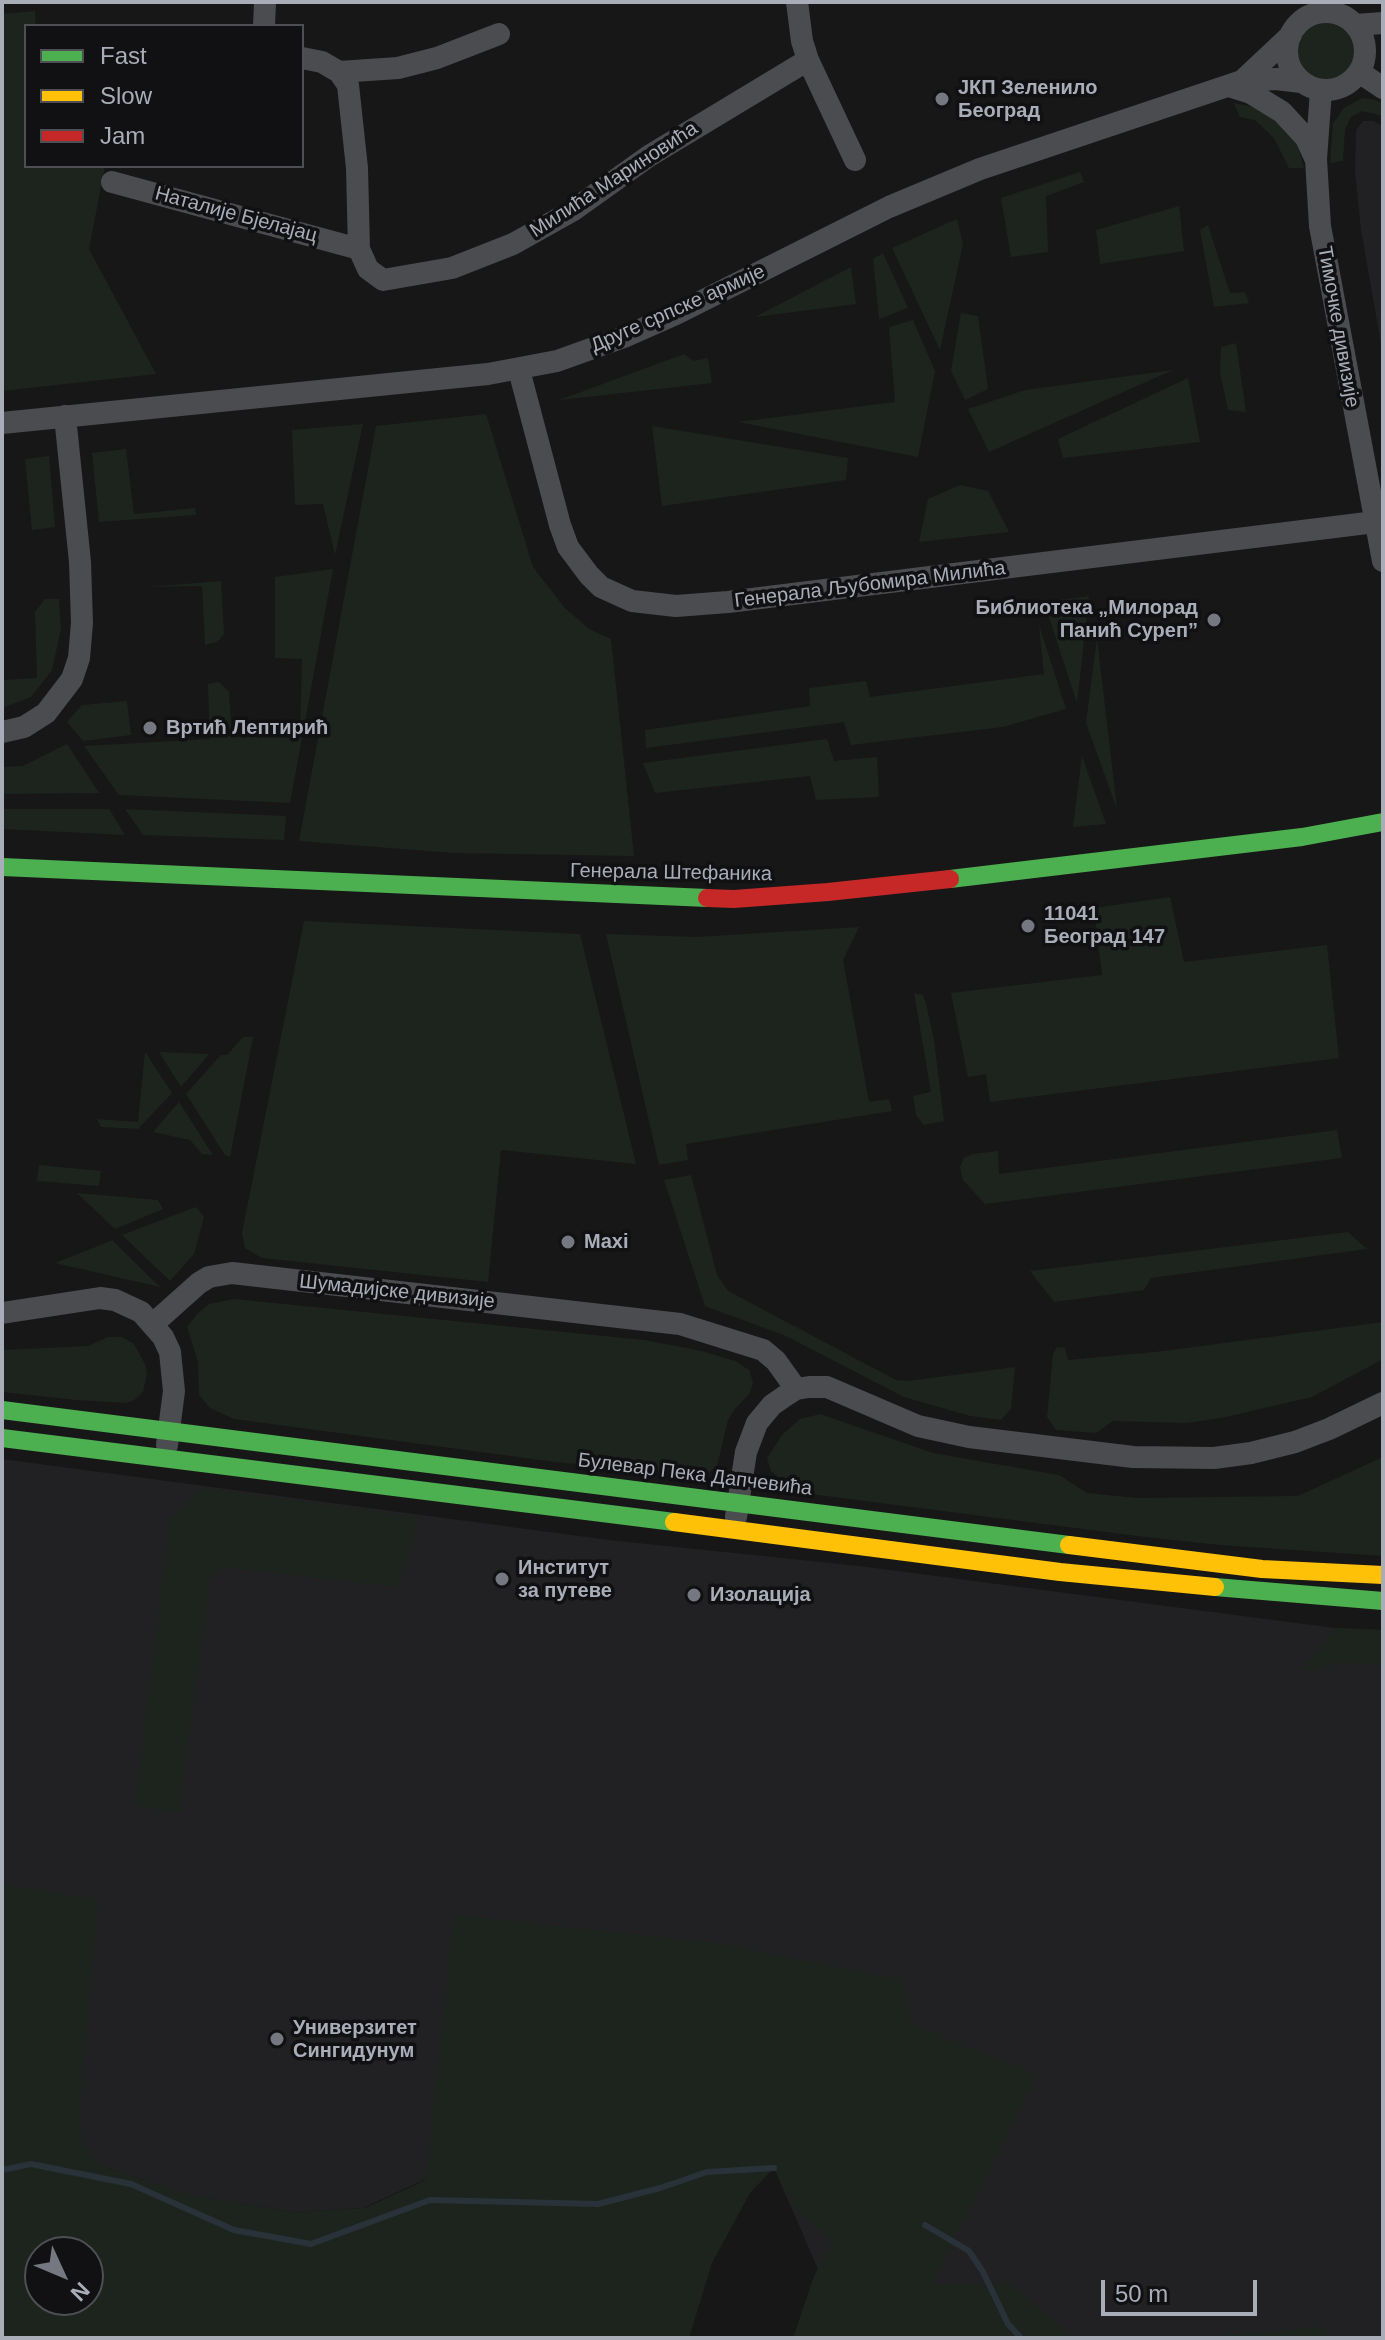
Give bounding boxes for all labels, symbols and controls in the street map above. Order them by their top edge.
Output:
legend [24,24,304,168]
text: Fast [100,42,147,69]
place label: ЈКП Зеленило Београд [958,76,1098,123]
text: Slow [100,82,152,109]
marker: ЈКП Зеленило Београд [933,90,951,108]
street label: Милића Мариновића [526,117,702,243]
text: Jam [100,122,145,149]
street label: Наталије Бјелајац [152,182,320,248]
street label: Тимочке дивизије [1312,244,1364,410]
street label: Друге српске армије [587,260,769,358]
street label: Генерала Љубомира Милића [733,556,1007,614]
place label: Библиотека „Милорад Панић Суреп” [976,596,1198,643]
marker: Библиотека „Милорад Панић Суреп” [1205,611,1223,629]
place label: Вртић Лептирић [166,716,328,740]
marker: Вртић Лептирић [141,719,159,737]
street label: Генерала Штефаника [570,859,772,887]
place label: 11041 Београд 147 [1044,902,1165,949]
marker: 11041 Београд 147 [1019,917,1037,935]
place label: Maxi [584,1230,628,1254]
marker: Maxi [559,1233,577,1251]
street label: Шумадијске дивизије [298,1270,496,1314]
street label: Булевар Пека Дапчевића [577,1449,813,1501]
place label: Институт за путеве [518,1556,612,1603]
marker: Институт за путеве [493,1570,511,1588]
place label: Изолација [710,1583,811,1607]
marker: Изолација [685,1586,703,1604]
place label: Универзитет Сингидунум [293,2016,417,2063]
marker: Универзитет Сингидунум [268,2030,286,2048]
north arrow [24,2236,104,2316]
scale bar [1105,2264,1261,2314]
text: N [66,2277,95,2306]
text: 50 m [1115,2280,1168,2307]

